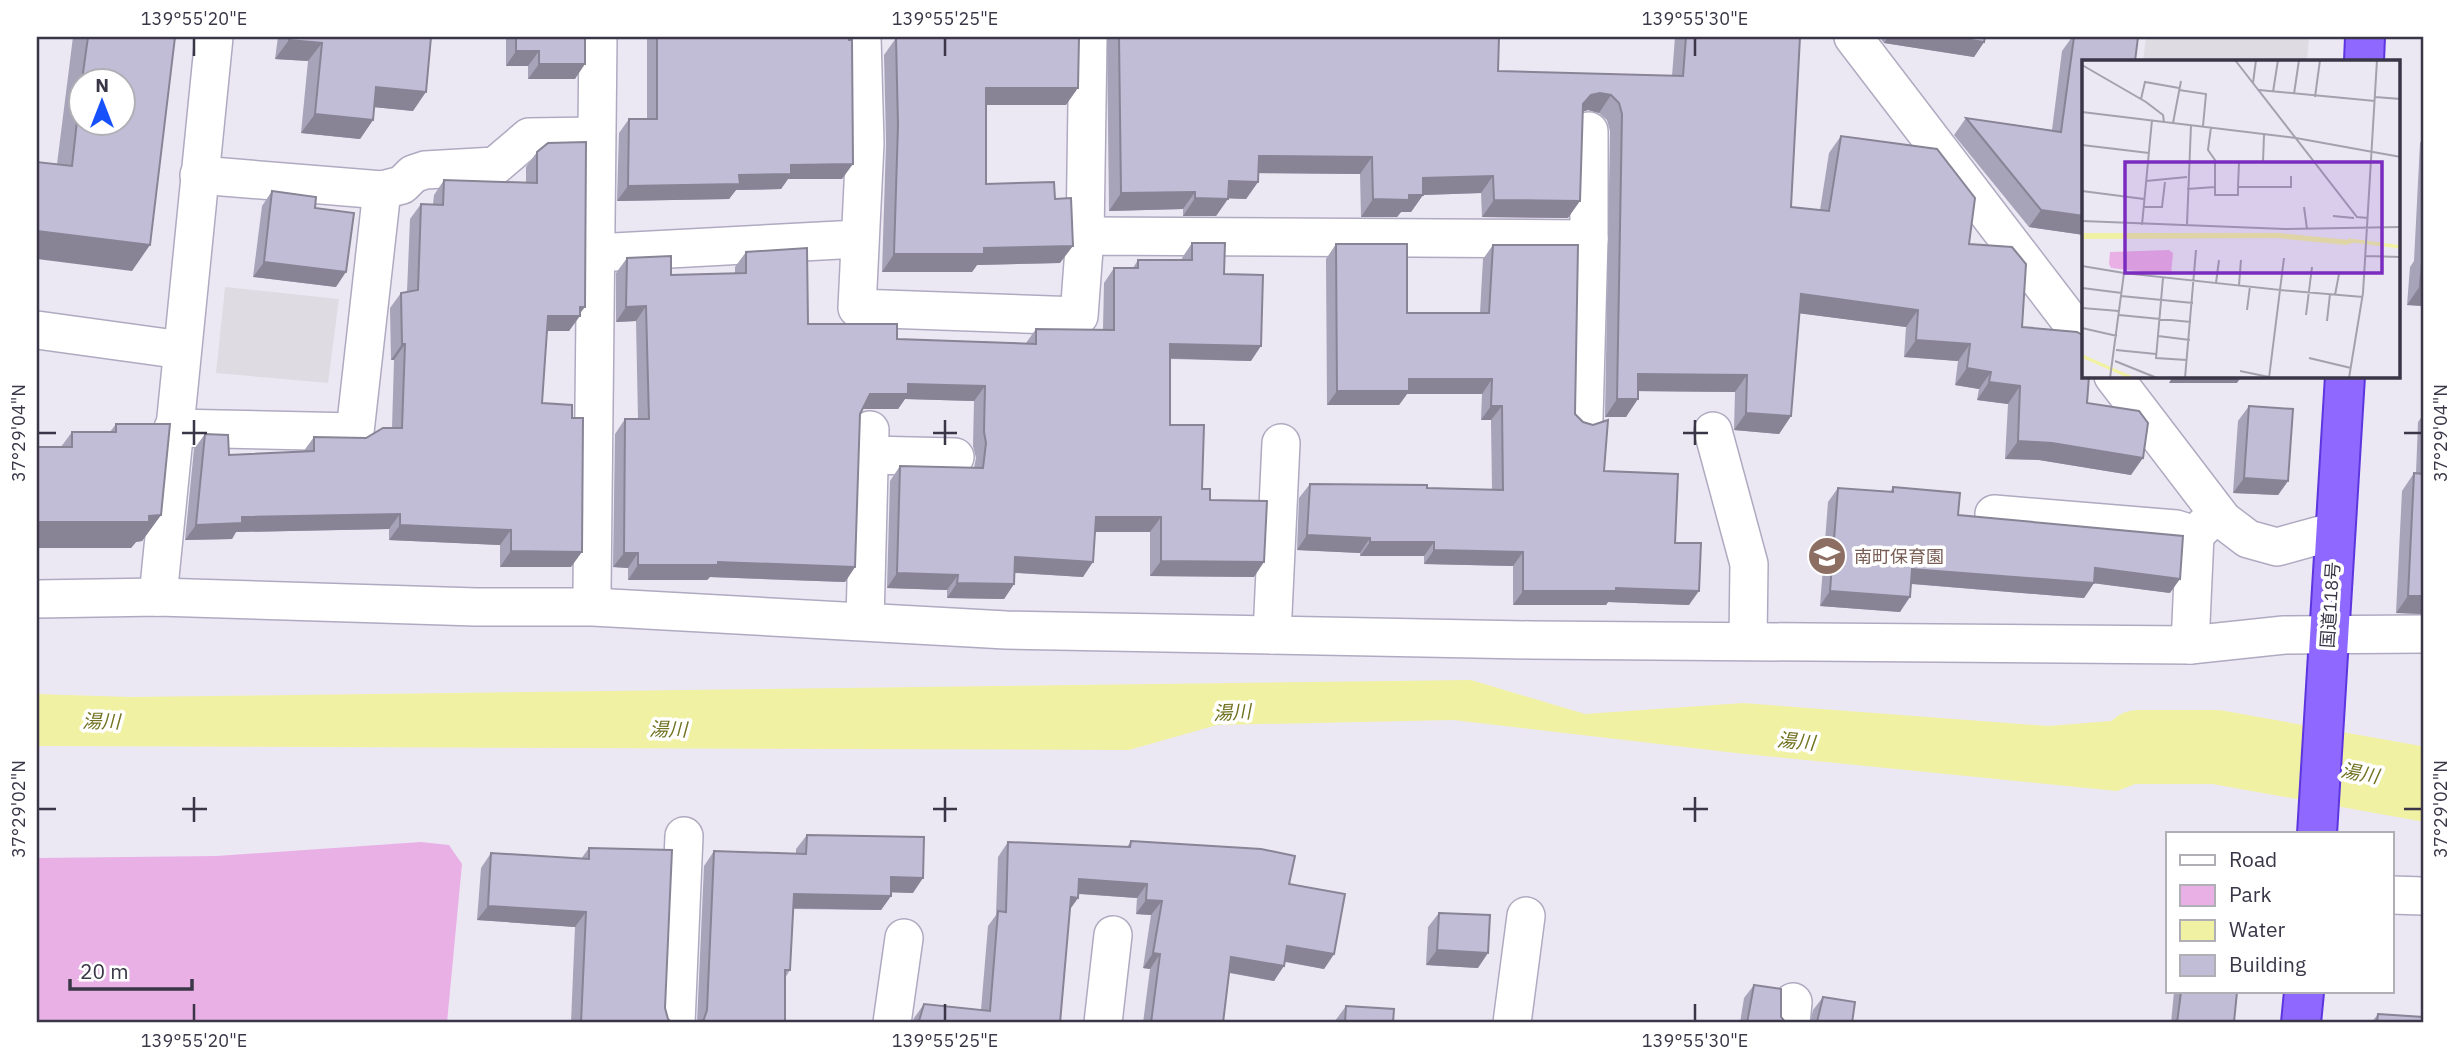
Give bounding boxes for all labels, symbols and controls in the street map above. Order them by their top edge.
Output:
text: 139°55'20"E [141,7,247,30]
text: 139°55'25"E [892,7,998,30]
text: 139°55'30"E [1642,7,1748,30]
inset map [2082,60,2400,378]
north arrow [66,66,136,136]
text: N [95,73,109,97]
text: 37°29'04"N [7,384,30,482]
text: 37°29'04"N [2429,384,2452,482]
school or university icon: 南町保育園 [1806,535,1848,577]
place label: 南町保育園 [1854,545,1944,568]
street label: 国道118号 [2316,561,2344,649]
water label: 湯川 [1212,699,1254,725]
water label: 湯川 [82,709,122,733]
water label: 湯川 [649,717,689,741]
water label: 湯川 [1776,727,1818,755]
water label: 湯川 [2339,758,2383,788]
text: 37°29'02"N [7,760,30,858]
text: 37°29'02"N [2429,760,2452,858]
legend [2166,832,2394,993]
text: Road [2229,845,2277,873]
text: Park [2229,880,2272,908]
text: Water [2229,915,2286,943]
scale bar [70,948,192,992]
text: Building [2229,950,2306,978]
text: 20 m [80,957,129,985]
text: 139°55'20"E [141,1029,247,1052]
text: 139°55'25"E [892,1029,998,1052]
text: 139°55'30"E [1642,1029,1748,1052]

